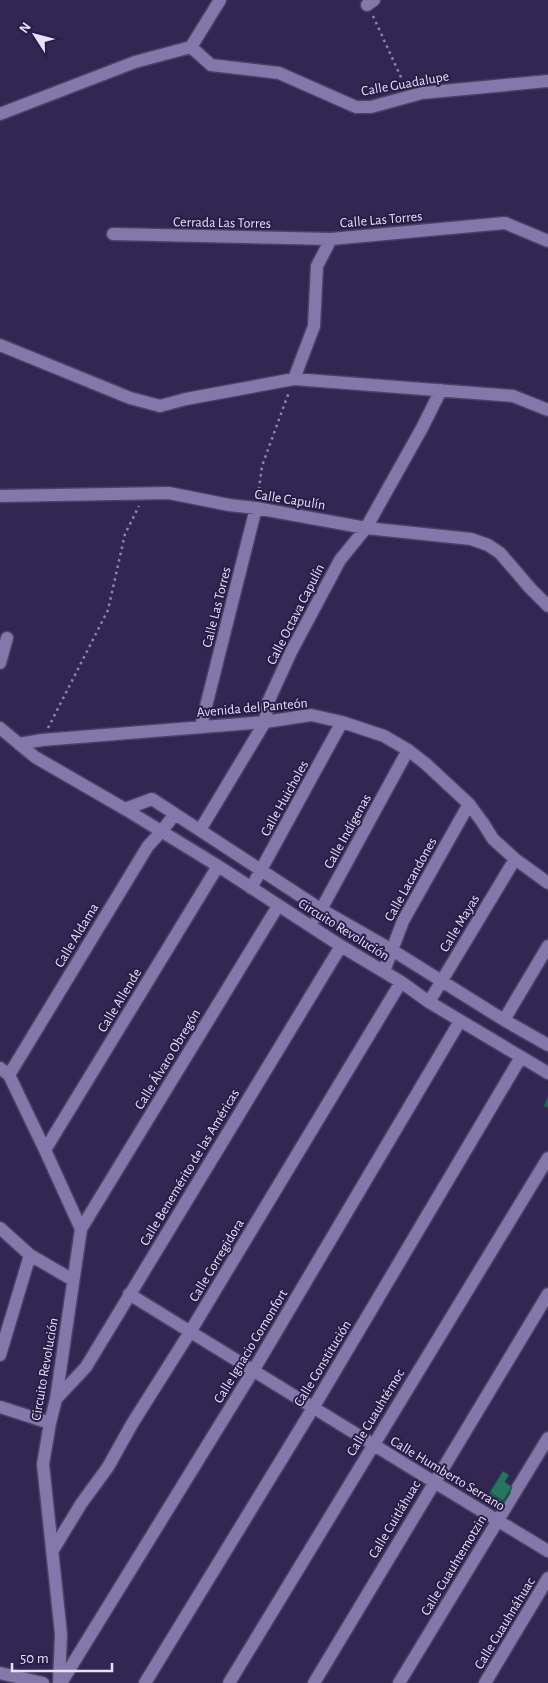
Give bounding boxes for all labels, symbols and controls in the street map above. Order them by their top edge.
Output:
north arrow [10,10,60,60]
text: N [17,20,34,36]
street label: Calle Guadalupe [360,69,450,99]
street label: Calle Las Torres [339,209,423,231]
street label: Cerrada Las Torres [173,215,271,231]
street label: Calle Capulín [253,487,326,512]
street label: Calle Octava Capulín [264,562,327,667]
street label: Calle Las Torres [200,566,234,649]
street label: Avenida del Panteón [196,696,308,720]
street label: Calle Huicholes [258,758,311,839]
street label: Calle Indígenas [322,792,374,871]
street label: Calle Lacandones [382,835,440,924]
street label: Calle Mayas [437,892,482,955]
street label: Circuito Revolución [296,896,391,963]
street label: Calle Aldama [52,901,102,970]
street label: Calle Allende [95,966,144,1035]
street label: Calle Álvaro Obregón [130,1005,203,1112]
street label: Calle Benemérito de las Américas [138,1087,242,1248]
street label: Calle Corregidora [187,1216,247,1304]
street label: Calle Ignacio Comonfort [211,1287,291,1406]
street label: Circuito Revolución [29,1317,61,1422]
street label: Calle Constitución [292,1318,354,1409]
street label: Calle Cuauhtémoc [344,1366,408,1458]
street label: Calle Humberto Serrano [388,1434,507,1514]
street label: Calle Cuitláhuac [366,1478,424,1561]
street label: Calle Cuauhtemotzin [418,1513,489,1618]
street label: Calle Cuauhnáhuac [472,1575,538,1672]
scale bar [12,1640,112,1672]
text: 50 m [20,1651,49,1666]

